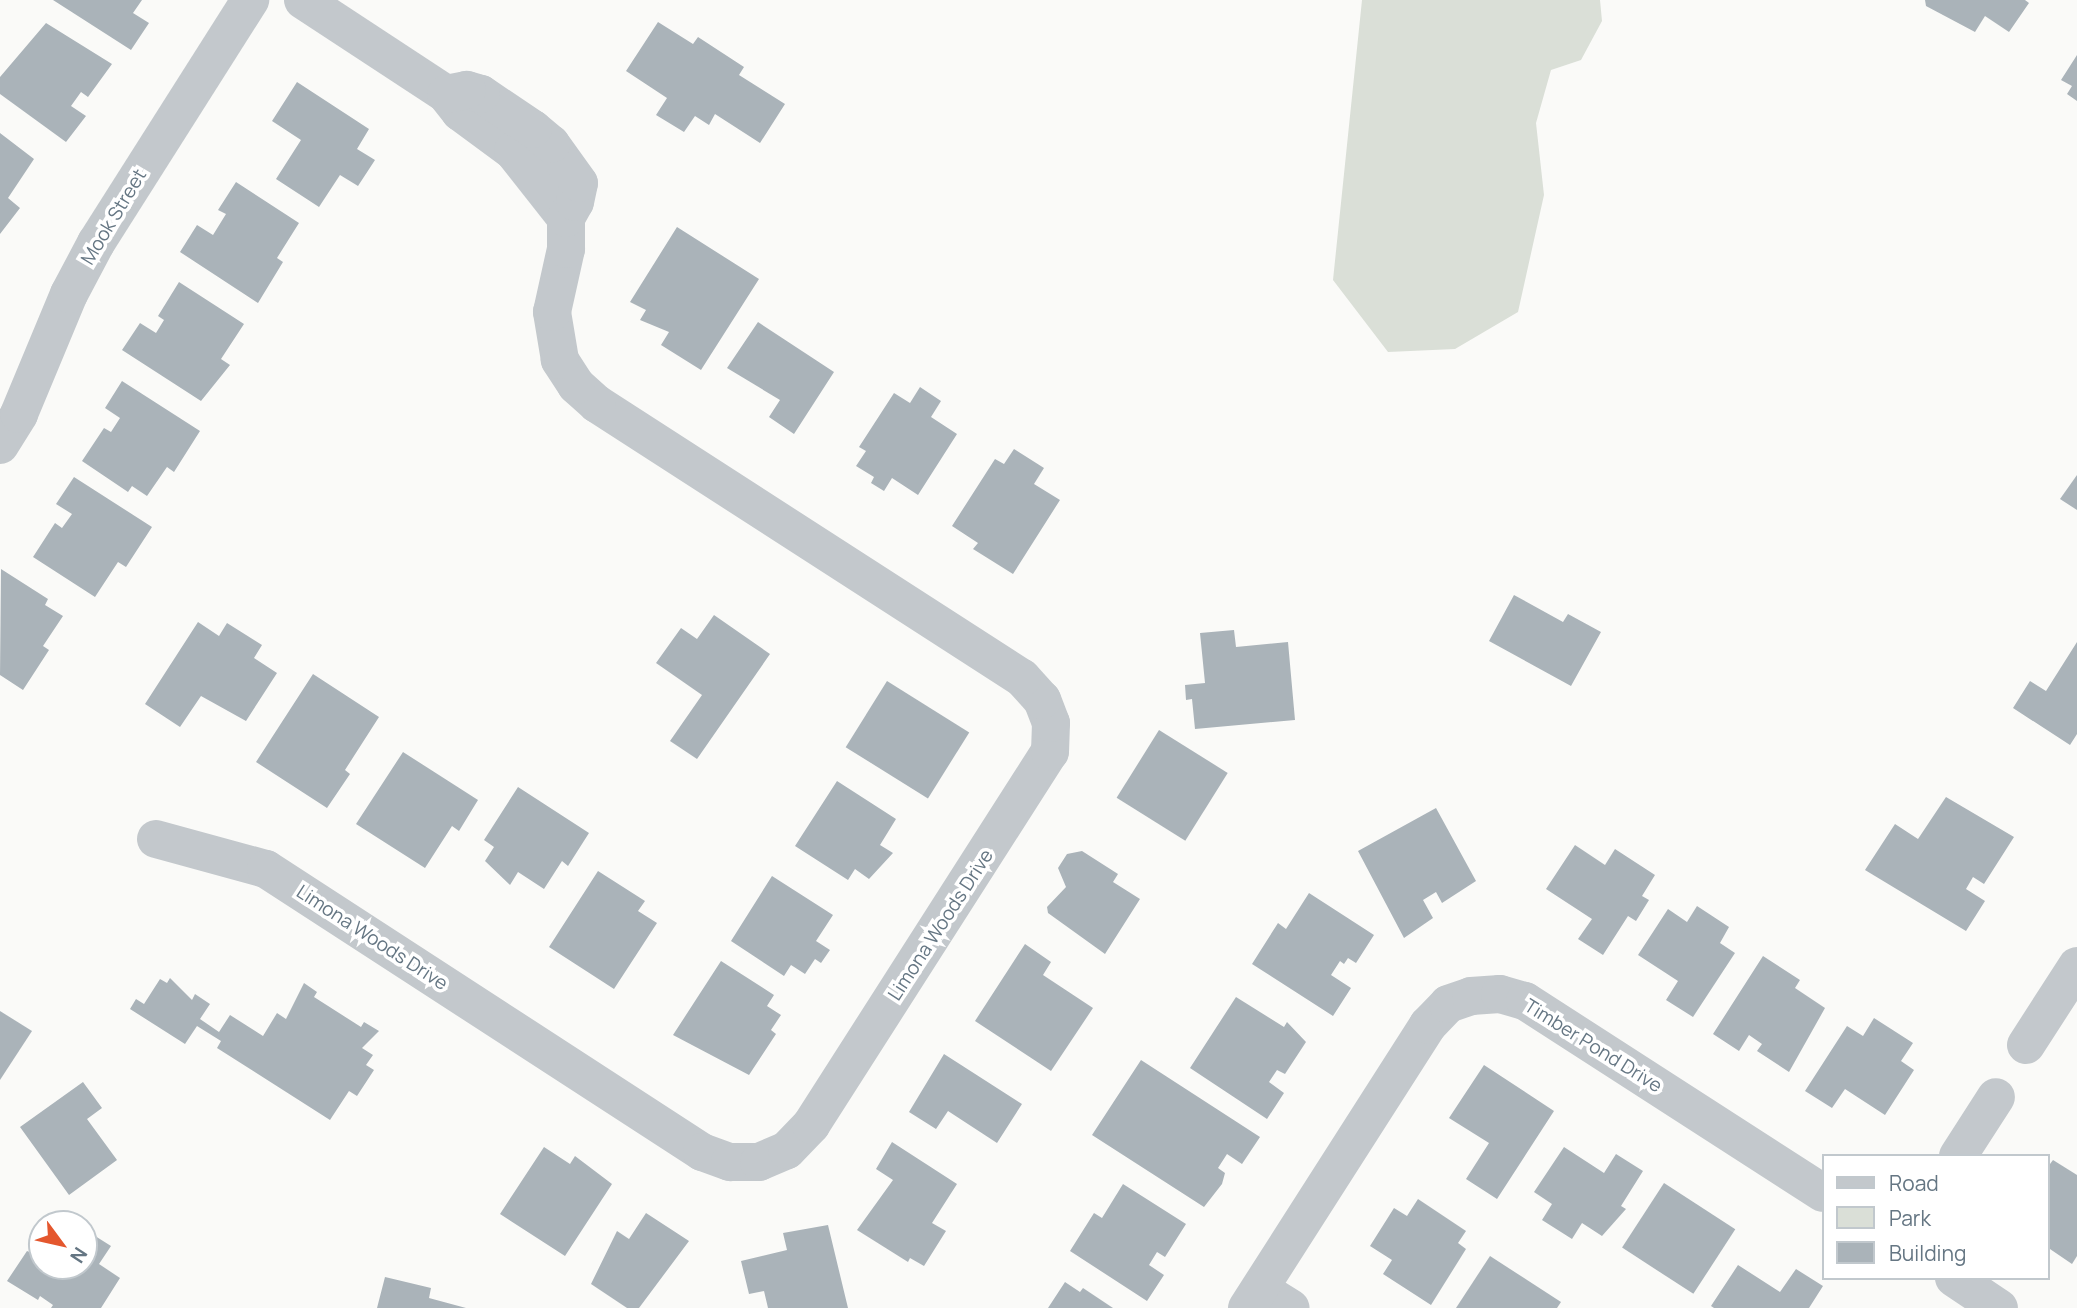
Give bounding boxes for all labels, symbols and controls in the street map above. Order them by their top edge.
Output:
street label: Mook Street [77,165,151,269]
street label: Limona Woods Drive [884,845,998,1005]
street label: Limona Woods Drive [292,881,452,995]
street label: Timber Pond Drive [1520,994,1666,1098]
legend [1822,1154,2049,1280]
text: Road [1889,1169,1939,1197]
text: Park [1889,1204,1931,1232]
north arrow [28,1210,98,1280]
text: Building [1889,1239,1966,1267]
text: N [64,1243,94,1268]

